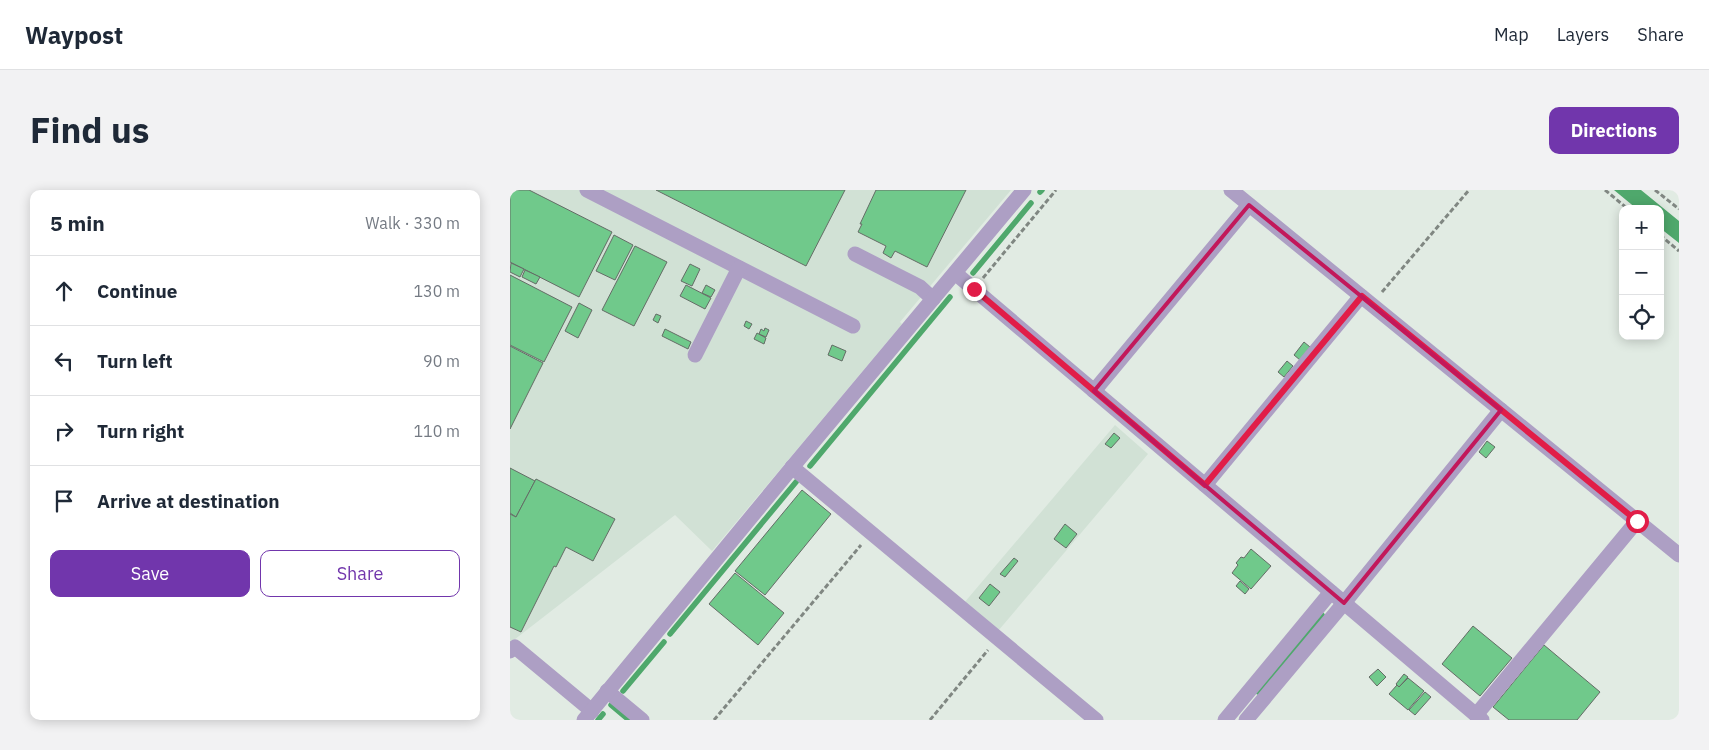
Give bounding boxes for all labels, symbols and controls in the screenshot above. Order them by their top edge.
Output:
text: Waypost [25,19,123,51]
text: Map [1494,23,1529,46]
text: Layers [1557,23,1609,46]
text: Share [1637,23,1684,46]
text: Find us [30,107,149,153]
button: Directions [1549,107,1679,154]
map controls [1619,205,1664,340]
button: + [1619,205,1664,250]
text: 5 min [50,209,105,237]
text: Walk · 330 m [365,213,460,233]
button: − [1619,250,1664,295]
icon: ahead [50,277,78,305]
route end [963,278,986,301]
text: Continue [97,279,177,303]
text: 130 m [413,281,460,301]
button: locate [1619,295,1664,340]
icon: left [50,347,78,375]
text: Turn left [97,349,173,373]
text: 90 m [423,351,460,371]
icon: right [50,417,78,445]
text: Turn right [97,419,184,443]
text: 110 m [413,421,460,441]
icon: arrive [50,487,78,515]
text: Arrive at destination [97,489,280,513]
route start [1626,510,1649,533]
button: Save [50,550,250,597]
button: Share [260,550,460,597]

